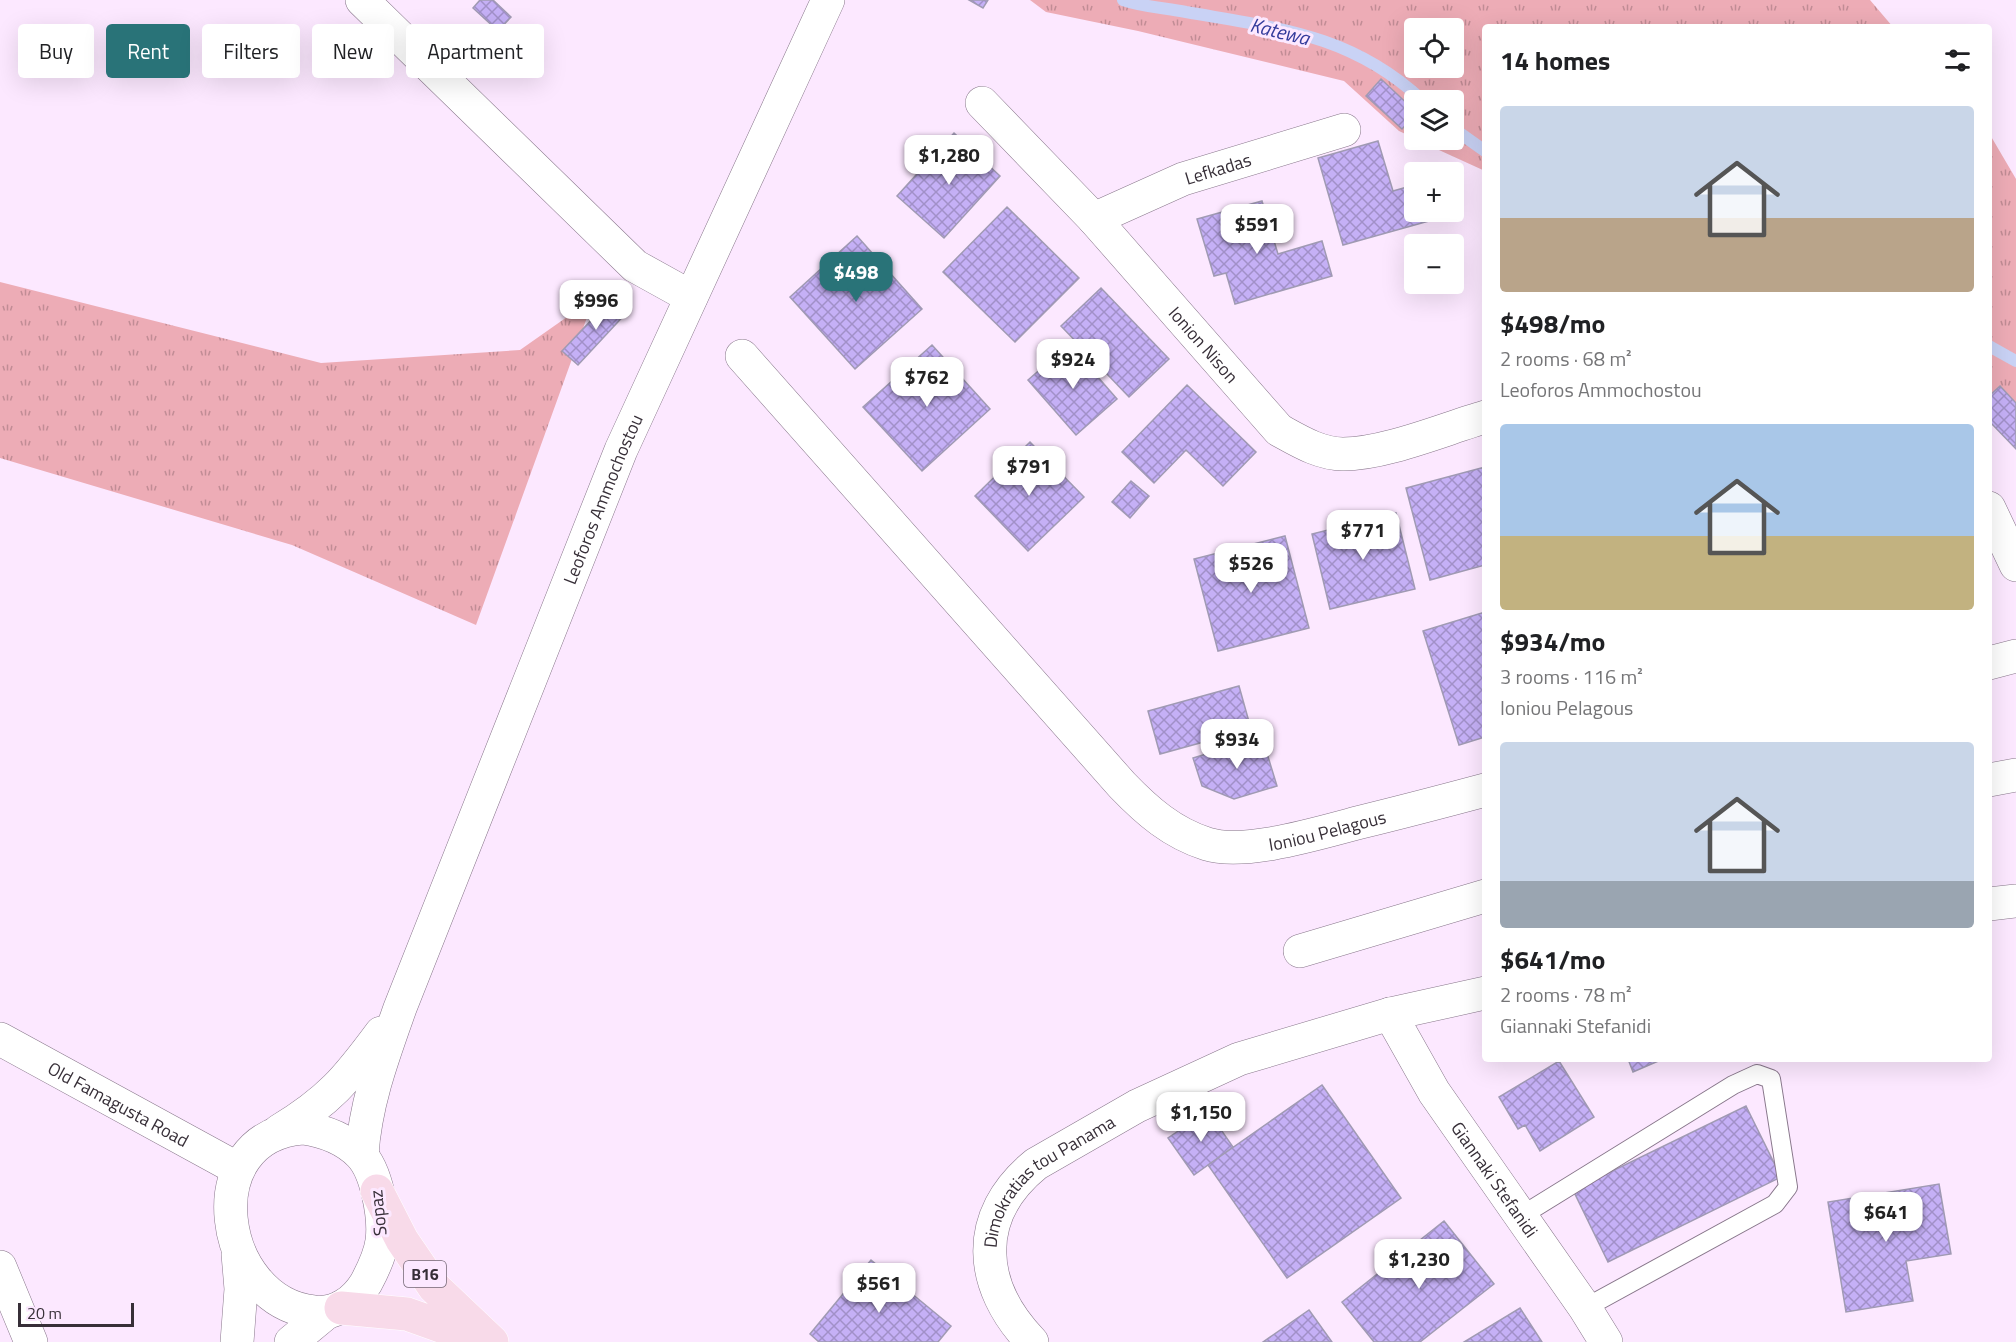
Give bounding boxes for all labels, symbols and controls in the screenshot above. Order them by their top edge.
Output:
water label: Katewa [1247,9,1314,54]
map controls [1404,18,1464,294]
button: locate [1404,18,1464,78]
chip: Buy [18,24,94,78]
chip: Rent [106,24,190,78]
chip: Filters [202,24,300,78]
chip: New [312,24,394,78]
chip: Apartment [406,24,544,78]
text: 14 homes [1500,41,1610,80]
icon: filters [1941,44,1974,77]
button: layers [1404,90,1464,150]
pin: $1,280 [900,135,998,186]
text: $1,280 [918,139,980,170]
icon: home [1683,145,1791,253]
street label: Lefkadas [1181,146,1254,191]
button: + [1404,162,1464,222]
pin: $591 [1221,204,1293,255]
text: $591 [1235,208,1279,239]
button: − [1404,234,1464,294]
pin: $498 [820,252,892,303]
text: $498 [834,256,878,287]
pin: $996 [560,280,632,331]
text: $996 [574,284,618,315]
street label: Ionion Nison [1163,300,1245,389]
text: $498/mo [1500,304,1605,343]
pin: $924 [1037,339,1109,390]
text: $924 [1051,343,1095,374]
text: 2 rooms · 68 m² [1500,343,1632,374]
pin: $762 [891,357,963,408]
text: $762 [905,361,949,392]
text: Leoforos Ammochostou [1500,374,1702,405]
street label: Leoforos Ammochostou [556,410,649,588]
pin: $791 [993,446,1065,497]
text: $791 [1007,450,1051,481]
icon: home [1683,463,1791,571]
pin: $771 [1327,510,1399,561]
text: $771 [1341,514,1385,545]
pin: $526 [1215,543,1287,594]
text: $526 [1229,547,1273,578]
text: $934/mo [1500,622,1605,661]
text: 3 rooms · 116 m² [1500,661,1643,692]
text: Ioniou Pelagous [1500,692,1633,723]
pin: $934 [1201,719,1273,770]
text: $934 [1215,723,1259,754]
icon: home [1683,781,1791,889]
street label: Ioniou Pelagous [1266,803,1389,857]
text: $641/mo [1500,940,1605,979]
text: 2 rooms · 78 m² [1500,979,1632,1010]
text: Giannaki Stefanidi [1500,1010,1651,1041]
street label: Old Famagusta Road [43,1054,194,1153]
pin: $1,150 [1152,1092,1250,1143]
text: $1,150 [1170,1096,1232,1127]
street label: Dimokratias tou Panama [976,1108,1120,1249]
street label: Giannaki Stefanidi [1445,1116,1545,1243]
street label: Sopaz [362,1189,394,1237]
pin: $641 [1850,1192,1922,1243]
text: $641 [1864,1196,1908,1227]
pin: $1,230 [1370,1239,1468,1290]
text: $1,230 [1388,1243,1450,1274]
road number: B16 [404,1261,446,1287]
pin: $561 [843,1263,915,1314]
text: $561 [857,1267,901,1298]
scale bar [18,1300,134,1328]
text: 20 m [27,1301,62,1325]

